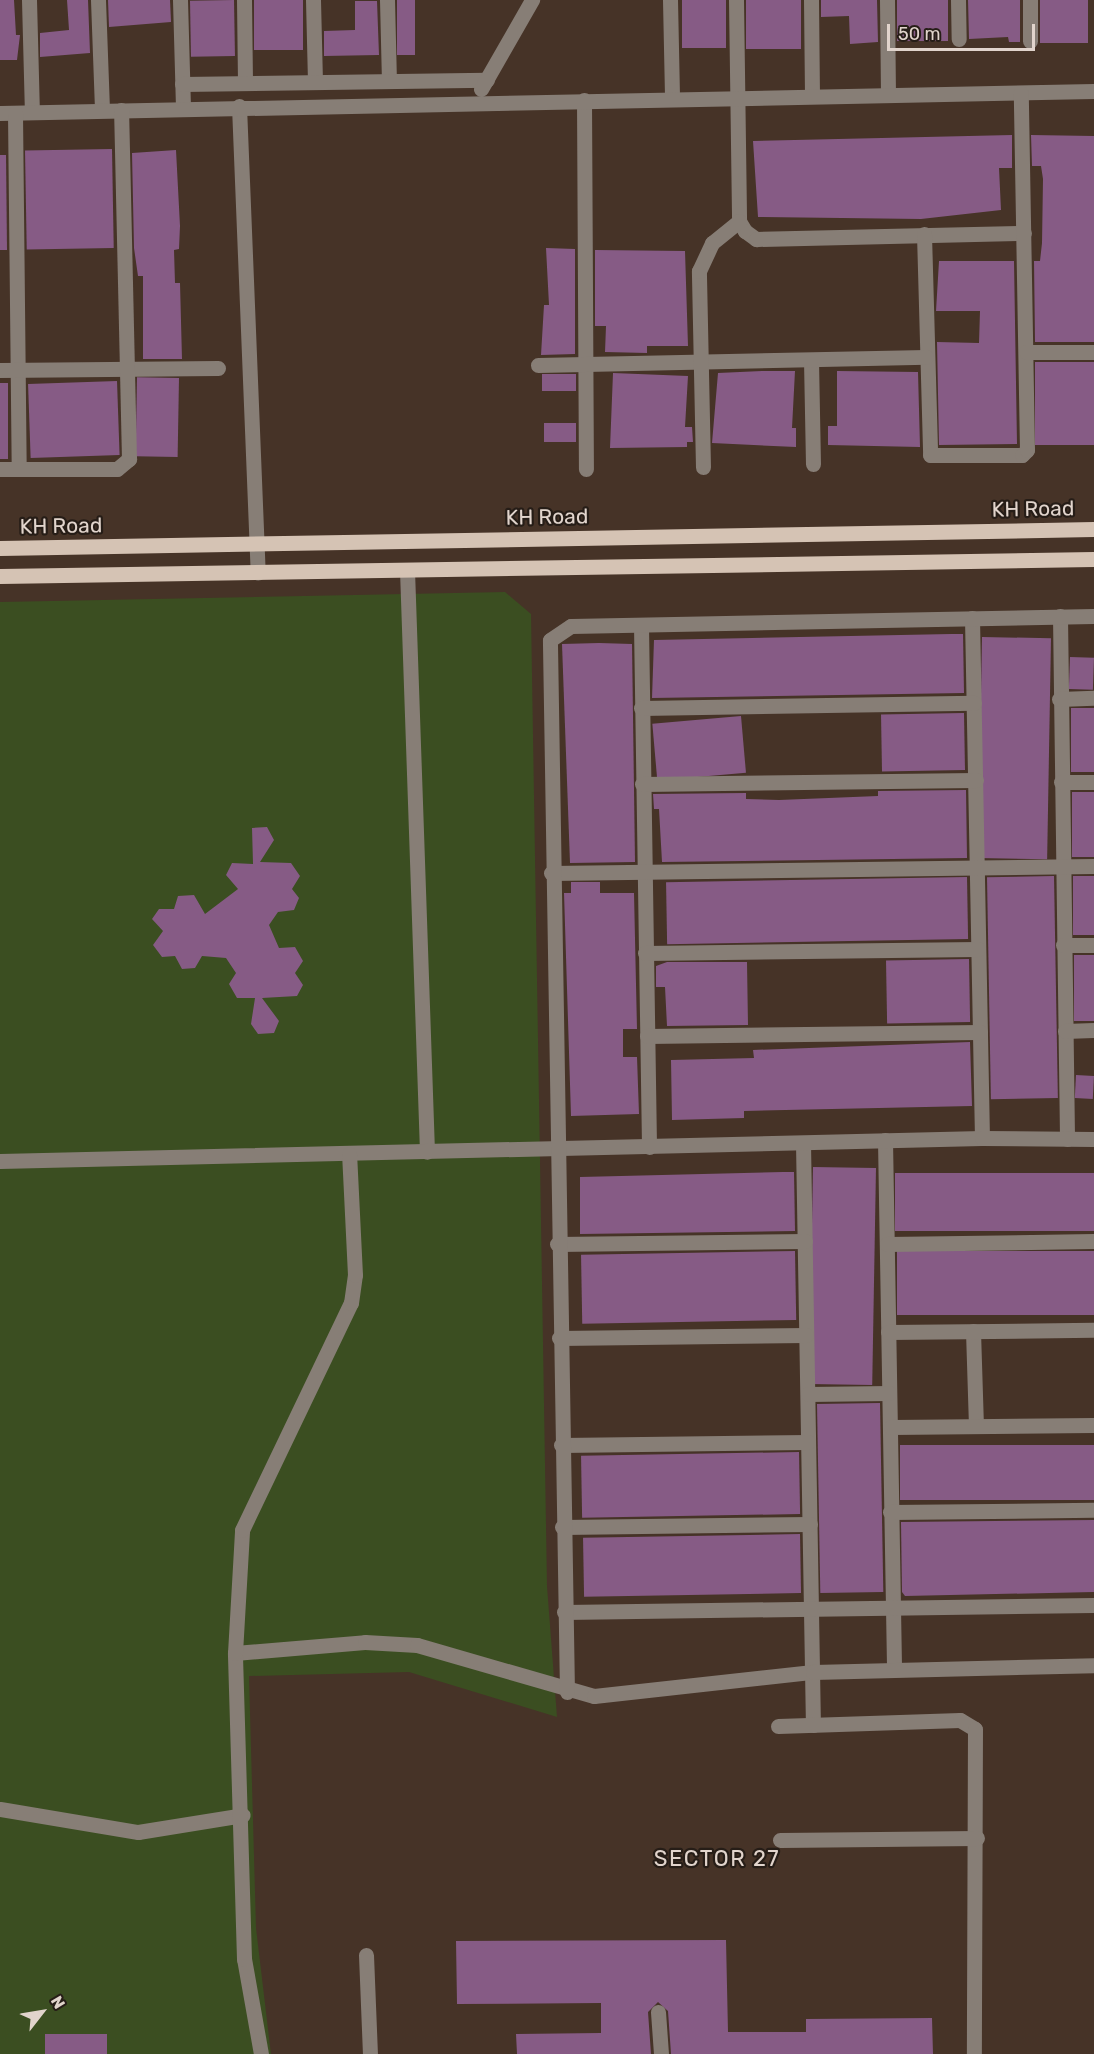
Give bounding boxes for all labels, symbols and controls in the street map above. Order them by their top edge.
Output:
scale bar [890,12,1038,50]
text: 50 m [898,23,941,45]
street label: KH Road [992,496,1074,522]
street label: KH Road [506,504,588,530]
street label: KH Road [20,513,102,539]
district label: SECTOR 27 [654,1846,780,1872]
north arrow [12,1982,72,2042]
text: N [47,1993,69,2012]

